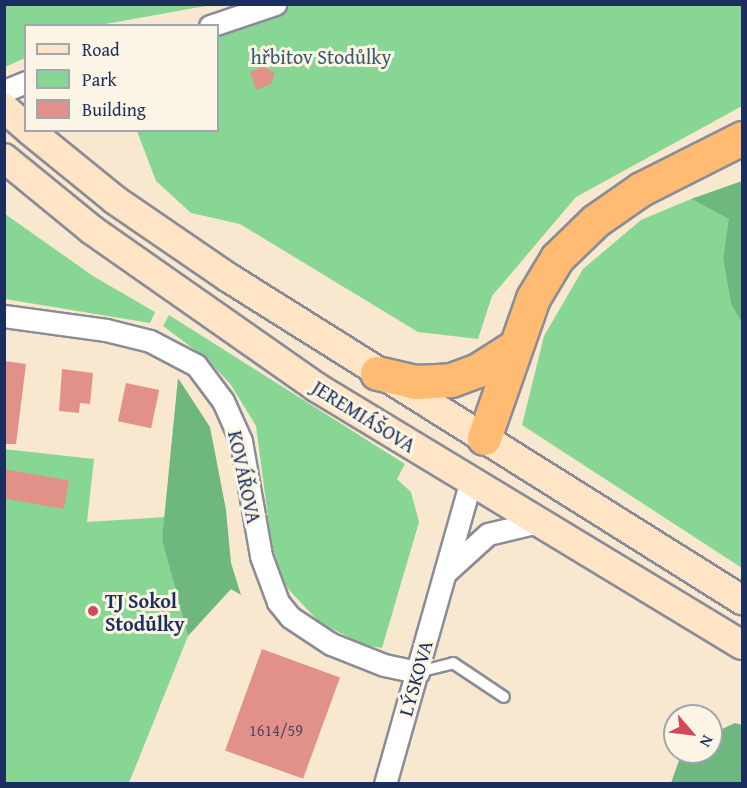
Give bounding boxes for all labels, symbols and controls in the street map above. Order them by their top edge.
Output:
legend [24,24,219,132]
text: Road [82,36,120,63]
park label: hřbitov Stodůlky [251,44,391,68]
text: Park [82,66,117,93]
text: Building [82,96,146,123]
street label: JEREMIÁŠOVA [308,375,420,457]
street label: KOVÁŘOVA [223,428,267,526]
place label: TJ Sokol Stodůlky [105,588,184,635]
marker: TJ Sokol Stodůlky [86,604,100,618]
street label: LÝSKOVA [393,637,437,719]
north arrow [663,704,723,764]
house number: 1614/59 [249,720,303,740]
text: N [694,731,720,752]

